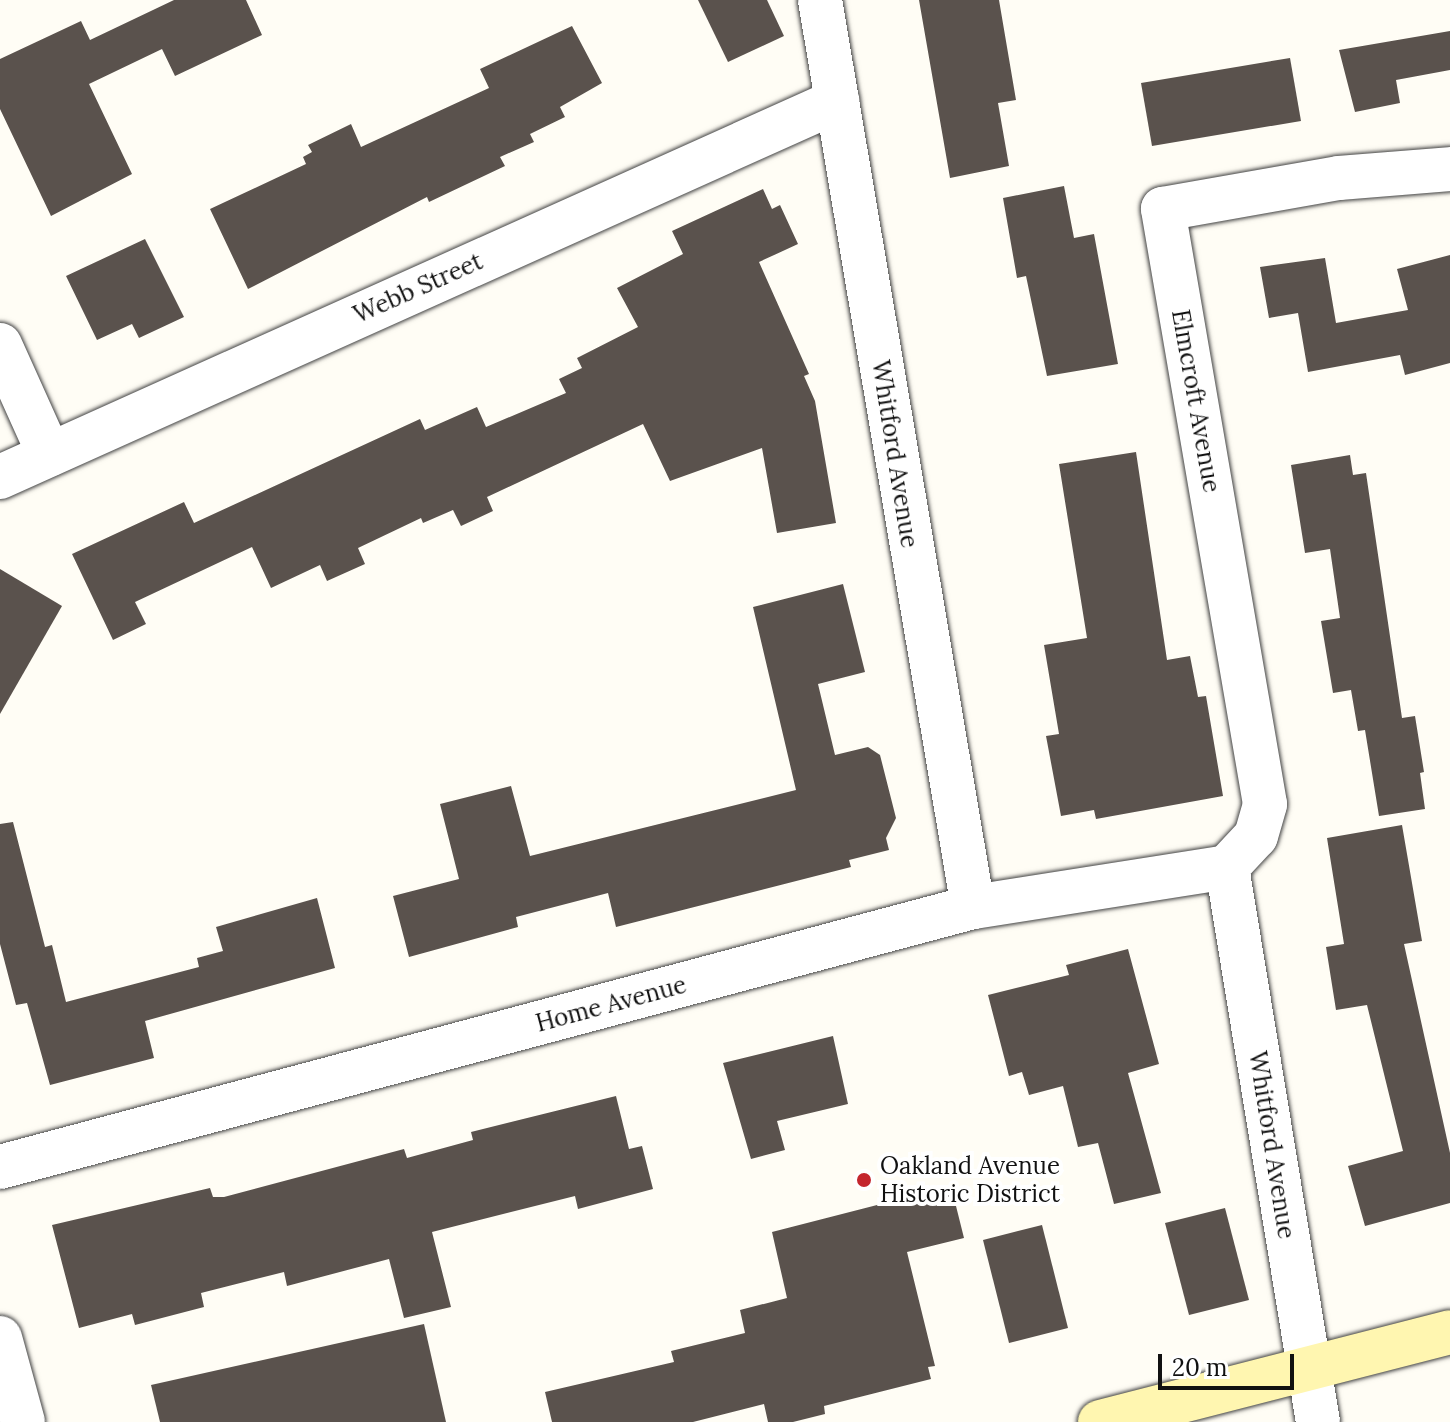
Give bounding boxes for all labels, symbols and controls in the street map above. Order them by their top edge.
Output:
street label: Webb Street [349,247,487,329]
street label: Elmcroft Avenue [1166,307,1226,495]
street label: Whitford Avenue [866,358,924,550]
street label: Home Avenue [533,970,689,1038]
street label: Whitford Avenue [1243,1049,1301,1241]
place label: Oakland Avenue Historic District [880,1152,1060,1208]
marker: Oakland Avenue Historic District [855,1171,873,1189]
scale bar [1162,1338,1298,1388]
text: 20 m [1172,1352,1228,1383]

